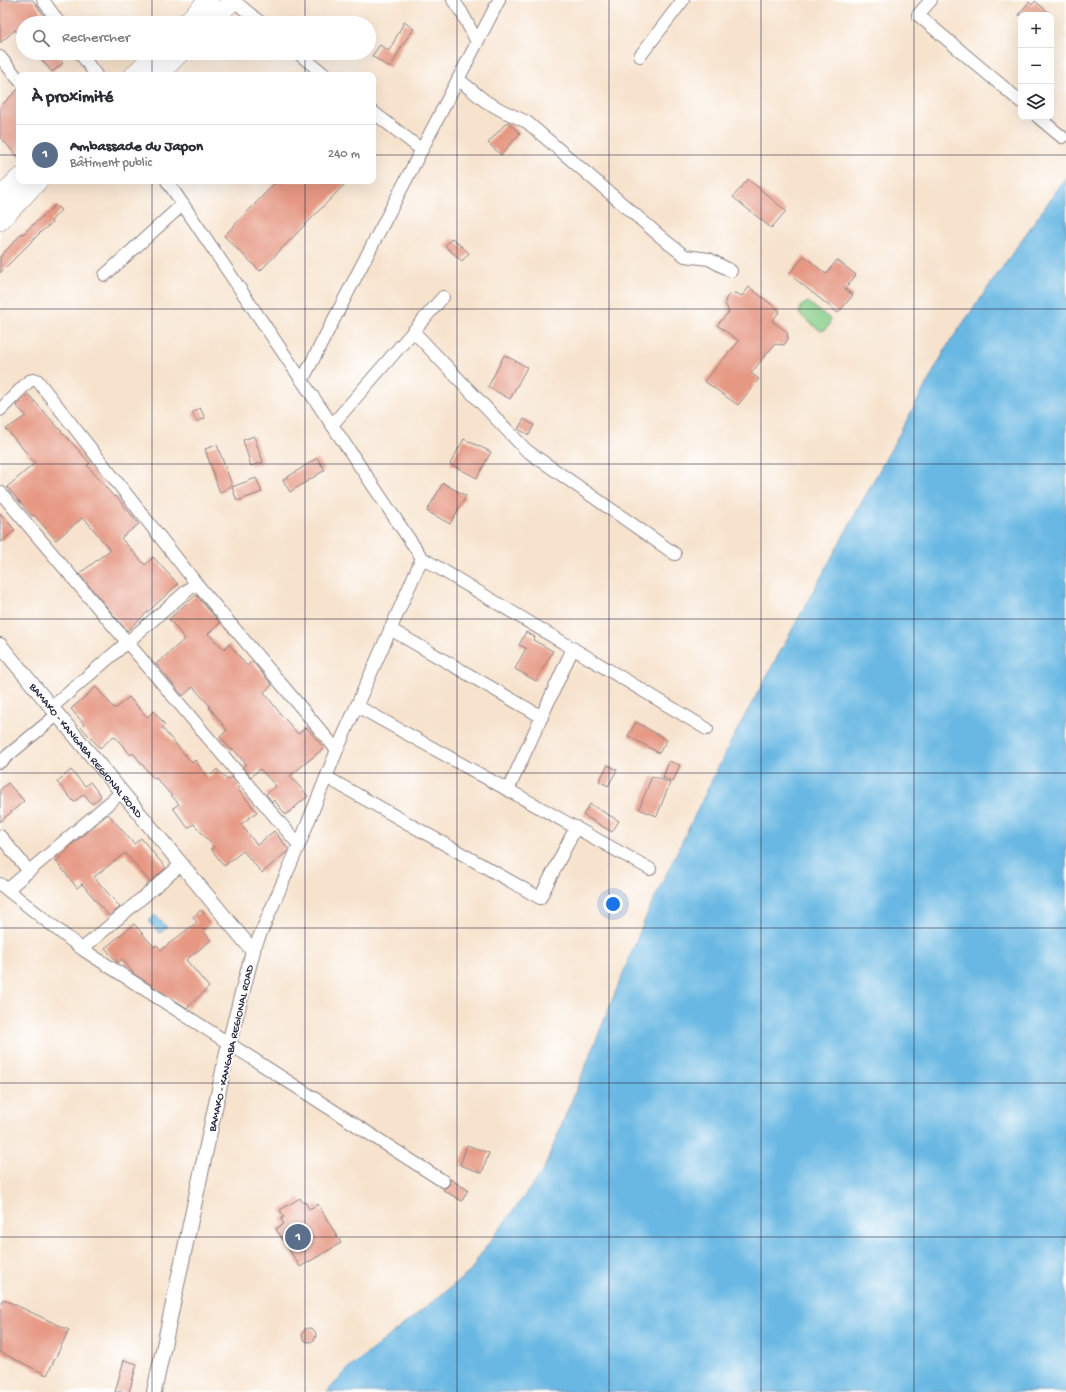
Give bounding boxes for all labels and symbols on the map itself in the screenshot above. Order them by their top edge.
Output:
street label: BAMAKO - KANGABA REGIONAL ROAD [25,681,145,821]
your location [603,894,623,914]
street label: BAMAKO - KANGABA REGIONAL ROAD [207,963,257,1134]
pin: 1 [285,1222,311,1252]

